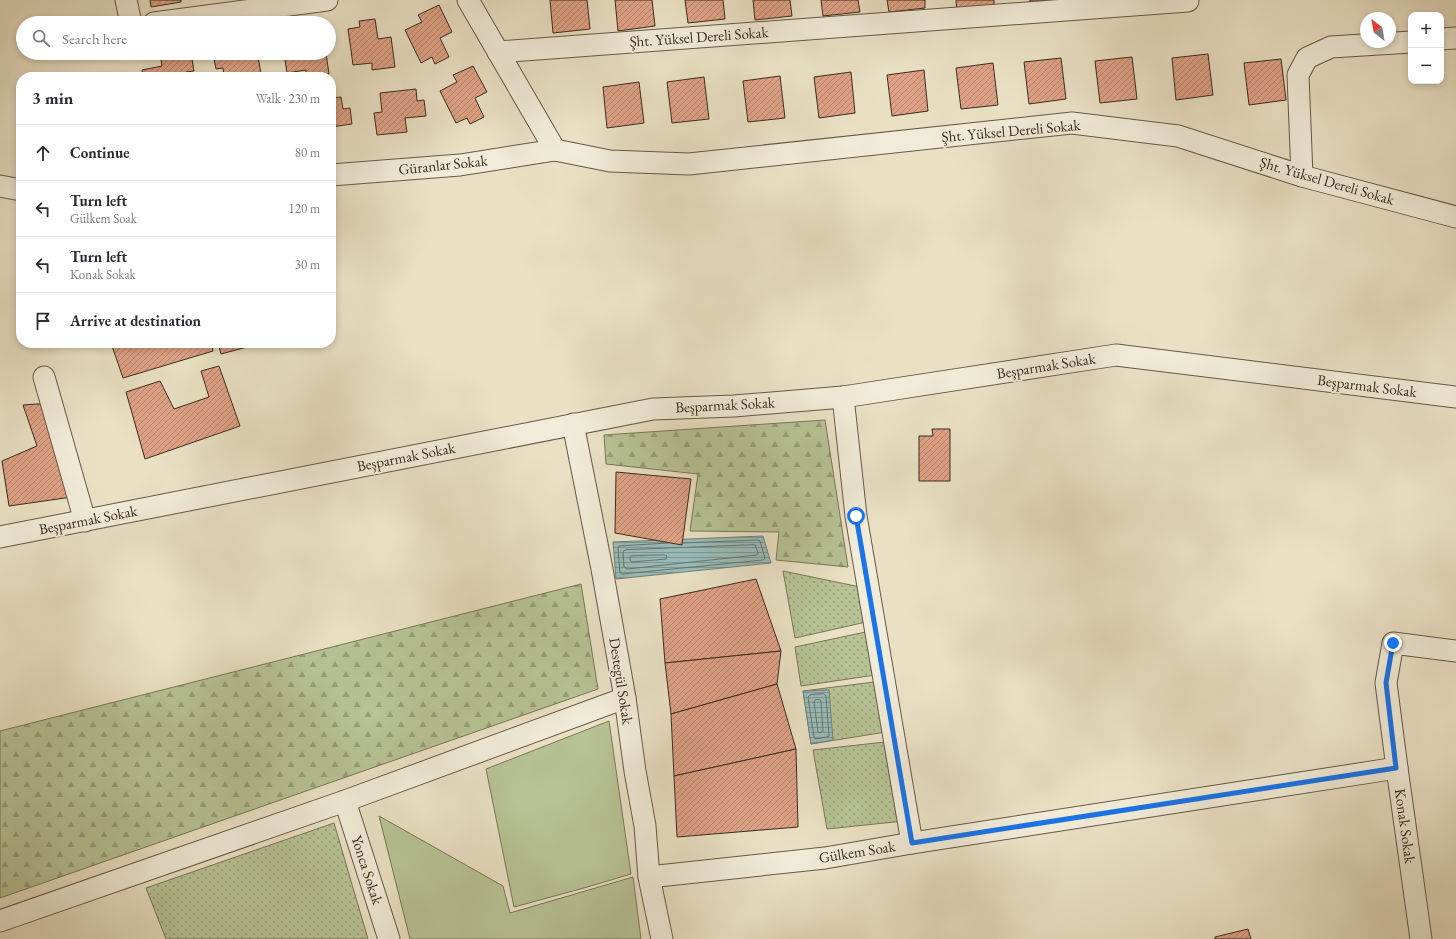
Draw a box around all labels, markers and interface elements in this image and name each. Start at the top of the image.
north arrow [1360,12,1396,48]
map controls [1408,12,1444,84]
button: + [1408,12,1444,48]
search box [16,16,336,60]
street label: Şht. Yüksel Dereli Sokak [629,22,770,51]
icon: search [30,27,52,49]
text: Search here [62,29,127,48]
button: − [1408,48,1444,84]
text: 3 min [32,87,73,109]
text: Walk · 230 m [256,90,320,107]
street label: Şht. Yüksel Dereli Sokak [941,115,1082,146]
icon: ahead [32,142,54,164]
text: Continue [70,143,130,162]
text: 80 m [295,144,320,161]
street label: Güranlar Sokak [397,150,489,179]
street label: Şht. Yüksel Dereli Sokak [1258,152,1398,209]
text: Turn left [70,191,127,210]
icon: left [32,198,54,220]
text: 120 m [289,200,320,217]
text: Gülkem Soak [70,210,137,227]
text: Turn left [70,247,127,266]
icon: left [32,254,54,276]
text: 30 m [295,256,320,273]
text: Konak Sokak [70,266,136,283]
icon: arrive [32,310,54,332]
text: Arrive at destination [70,311,201,330]
street label: Beşparmak Sokak [995,348,1098,383]
street label: Beşparmak Sokak [1316,370,1419,401]
street label: Beşparmak Sokak [675,392,776,417]
street label: Beşparmak Sokak [355,437,458,475]
street label: Beşparmak Sokak [37,500,140,538]
route start [847,507,865,525]
route end [1384,634,1402,652]
street label: Destegül Sokak [605,636,638,727]
street label: Konak Sokak [1391,787,1420,866]
street label: Yonca Sokak [347,833,388,908]
street label: Gülkem Soak [817,836,897,867]

